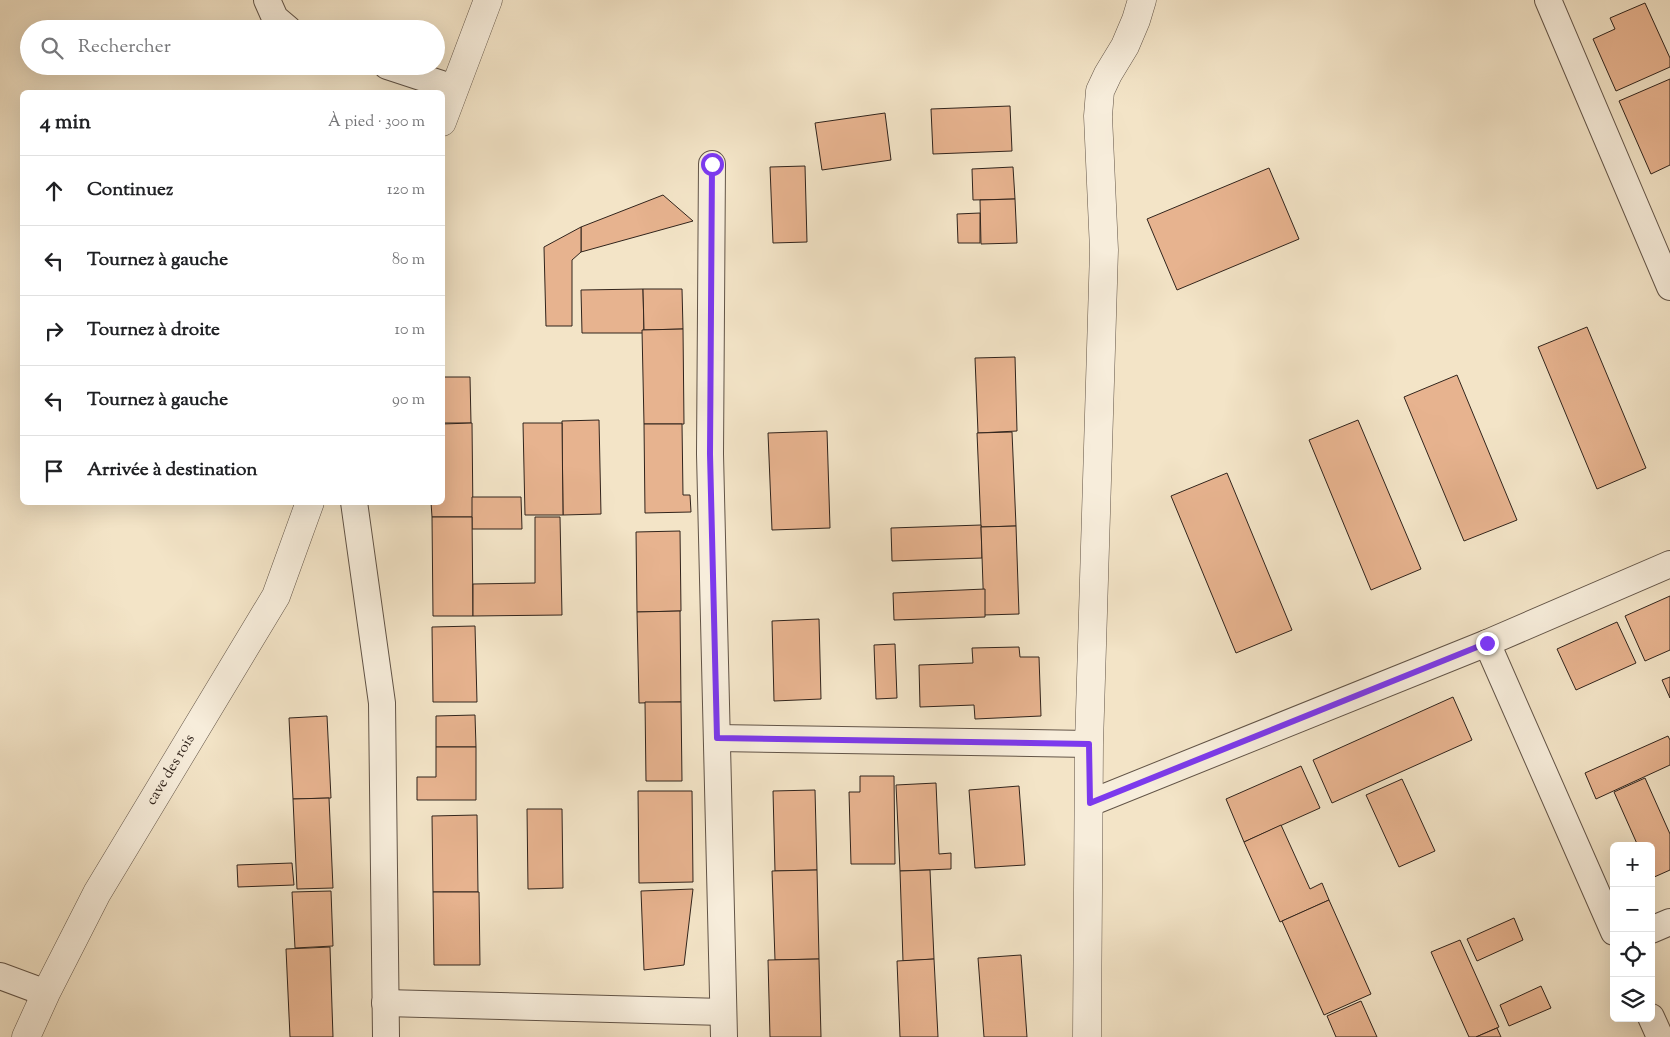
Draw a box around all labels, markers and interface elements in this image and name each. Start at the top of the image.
search box [20,20,445,75]
icon: search [38,34,66,62]
text: Rechercher [78,34,171,61]
text: 4 min [40,108,91,138]
text: À pied · 300 m [328,111,425,134]
route start [701,153,724,176]
icon: ahead [40,177,68,205]
text: Continuez [87,177,173,204]
text: 120 m [387,179,425,202]
icon: left [40,247,68,275]
text: Tournez à gauche [87,247,228,274]
text: 80 m [392,249,425,272]
icon: right [40,317,68,345]
text: Tournez à droite [87,317,220,344]
text: 10 m [395,319,425,342]
icon: left [40,387,68,415]
text: Tournez à gauche [87,387,228,414]
text: 90 m [392,389,425,412]
icon: arrive [40,457,68,485]
text: Arrivée à destination [87,457,258,484]
route end [1476,632,1499,655]
street label: cave des rois [142,730,201,809]
map controls [1610,842,1655,1022]
button: + [1610,842,1655,887]
button: − [1610,887,1655,932]
button: locate [1610,932,1655,977]
button: layers [1610,977,1655,1022]

